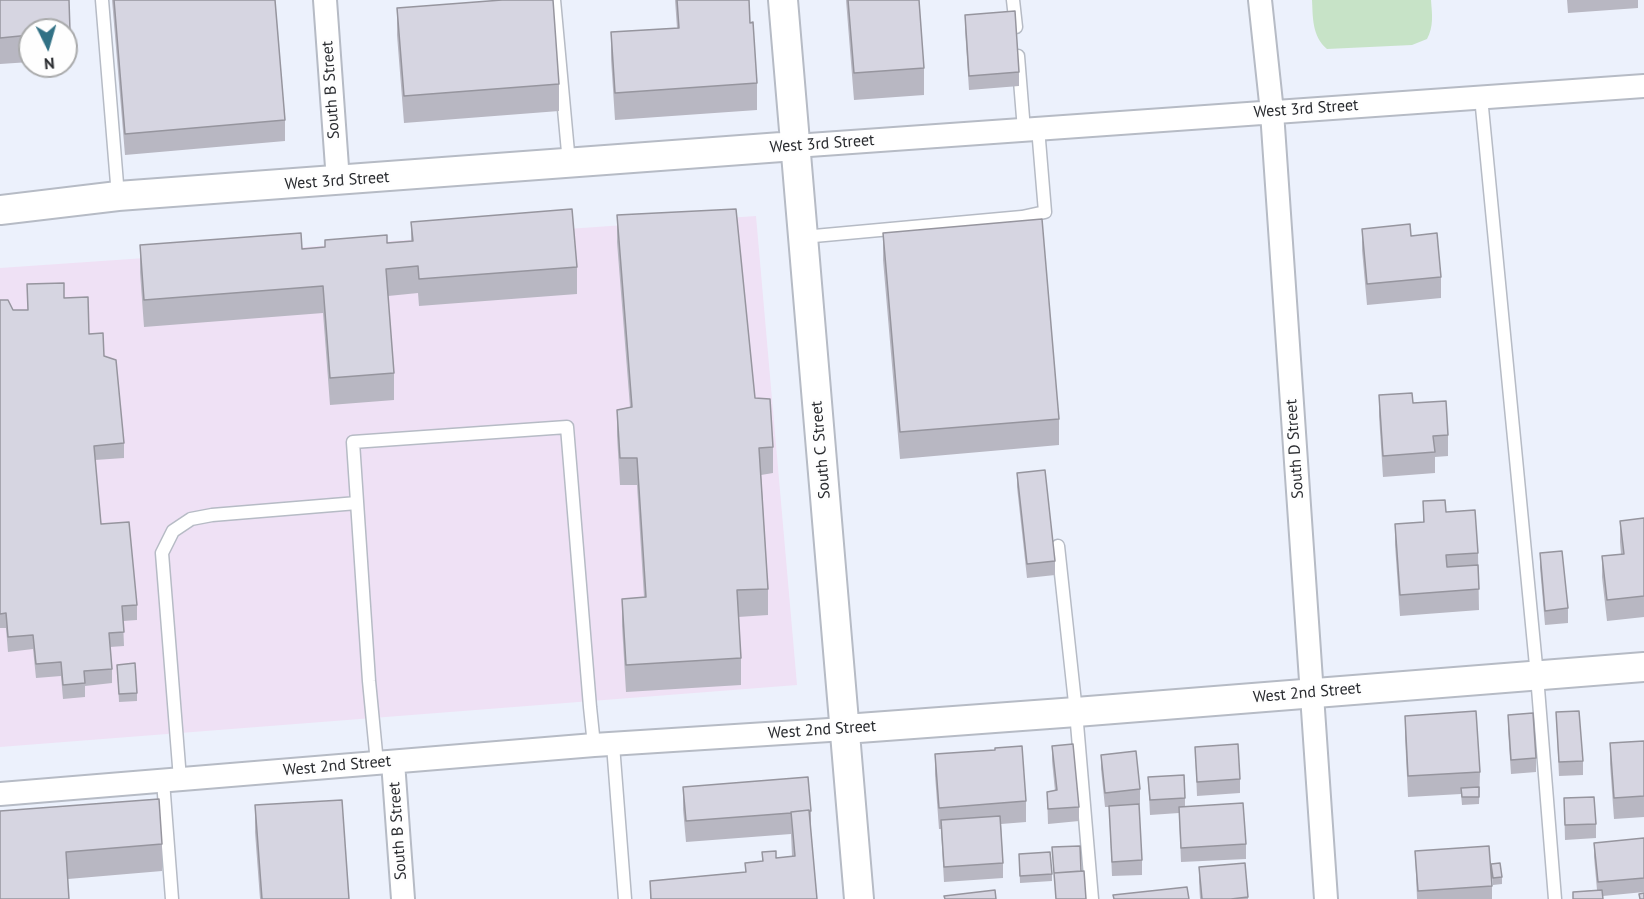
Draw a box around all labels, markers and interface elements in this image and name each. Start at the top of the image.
north arrow [18,18,78,78]
street label: South B Street [318,40,344,140]
text: N [43,54,56,74]
street label: West 3rd Street [1253,96,1359,122]
street label: West 3rd Street [769,131,875,157]
street label: West 3rd Street [284,168,390,194]
street label: South D Street [1282,399,1308,499]
street label: South C Street [807,400,835,500]
street label: West 2nd Street [1252,679,1362,707]
street label: West 2nd Street [767,717,877,743]
street label: West 2nd Street [282,752,392,780]
street label: South B Street [385,781,411,881]

